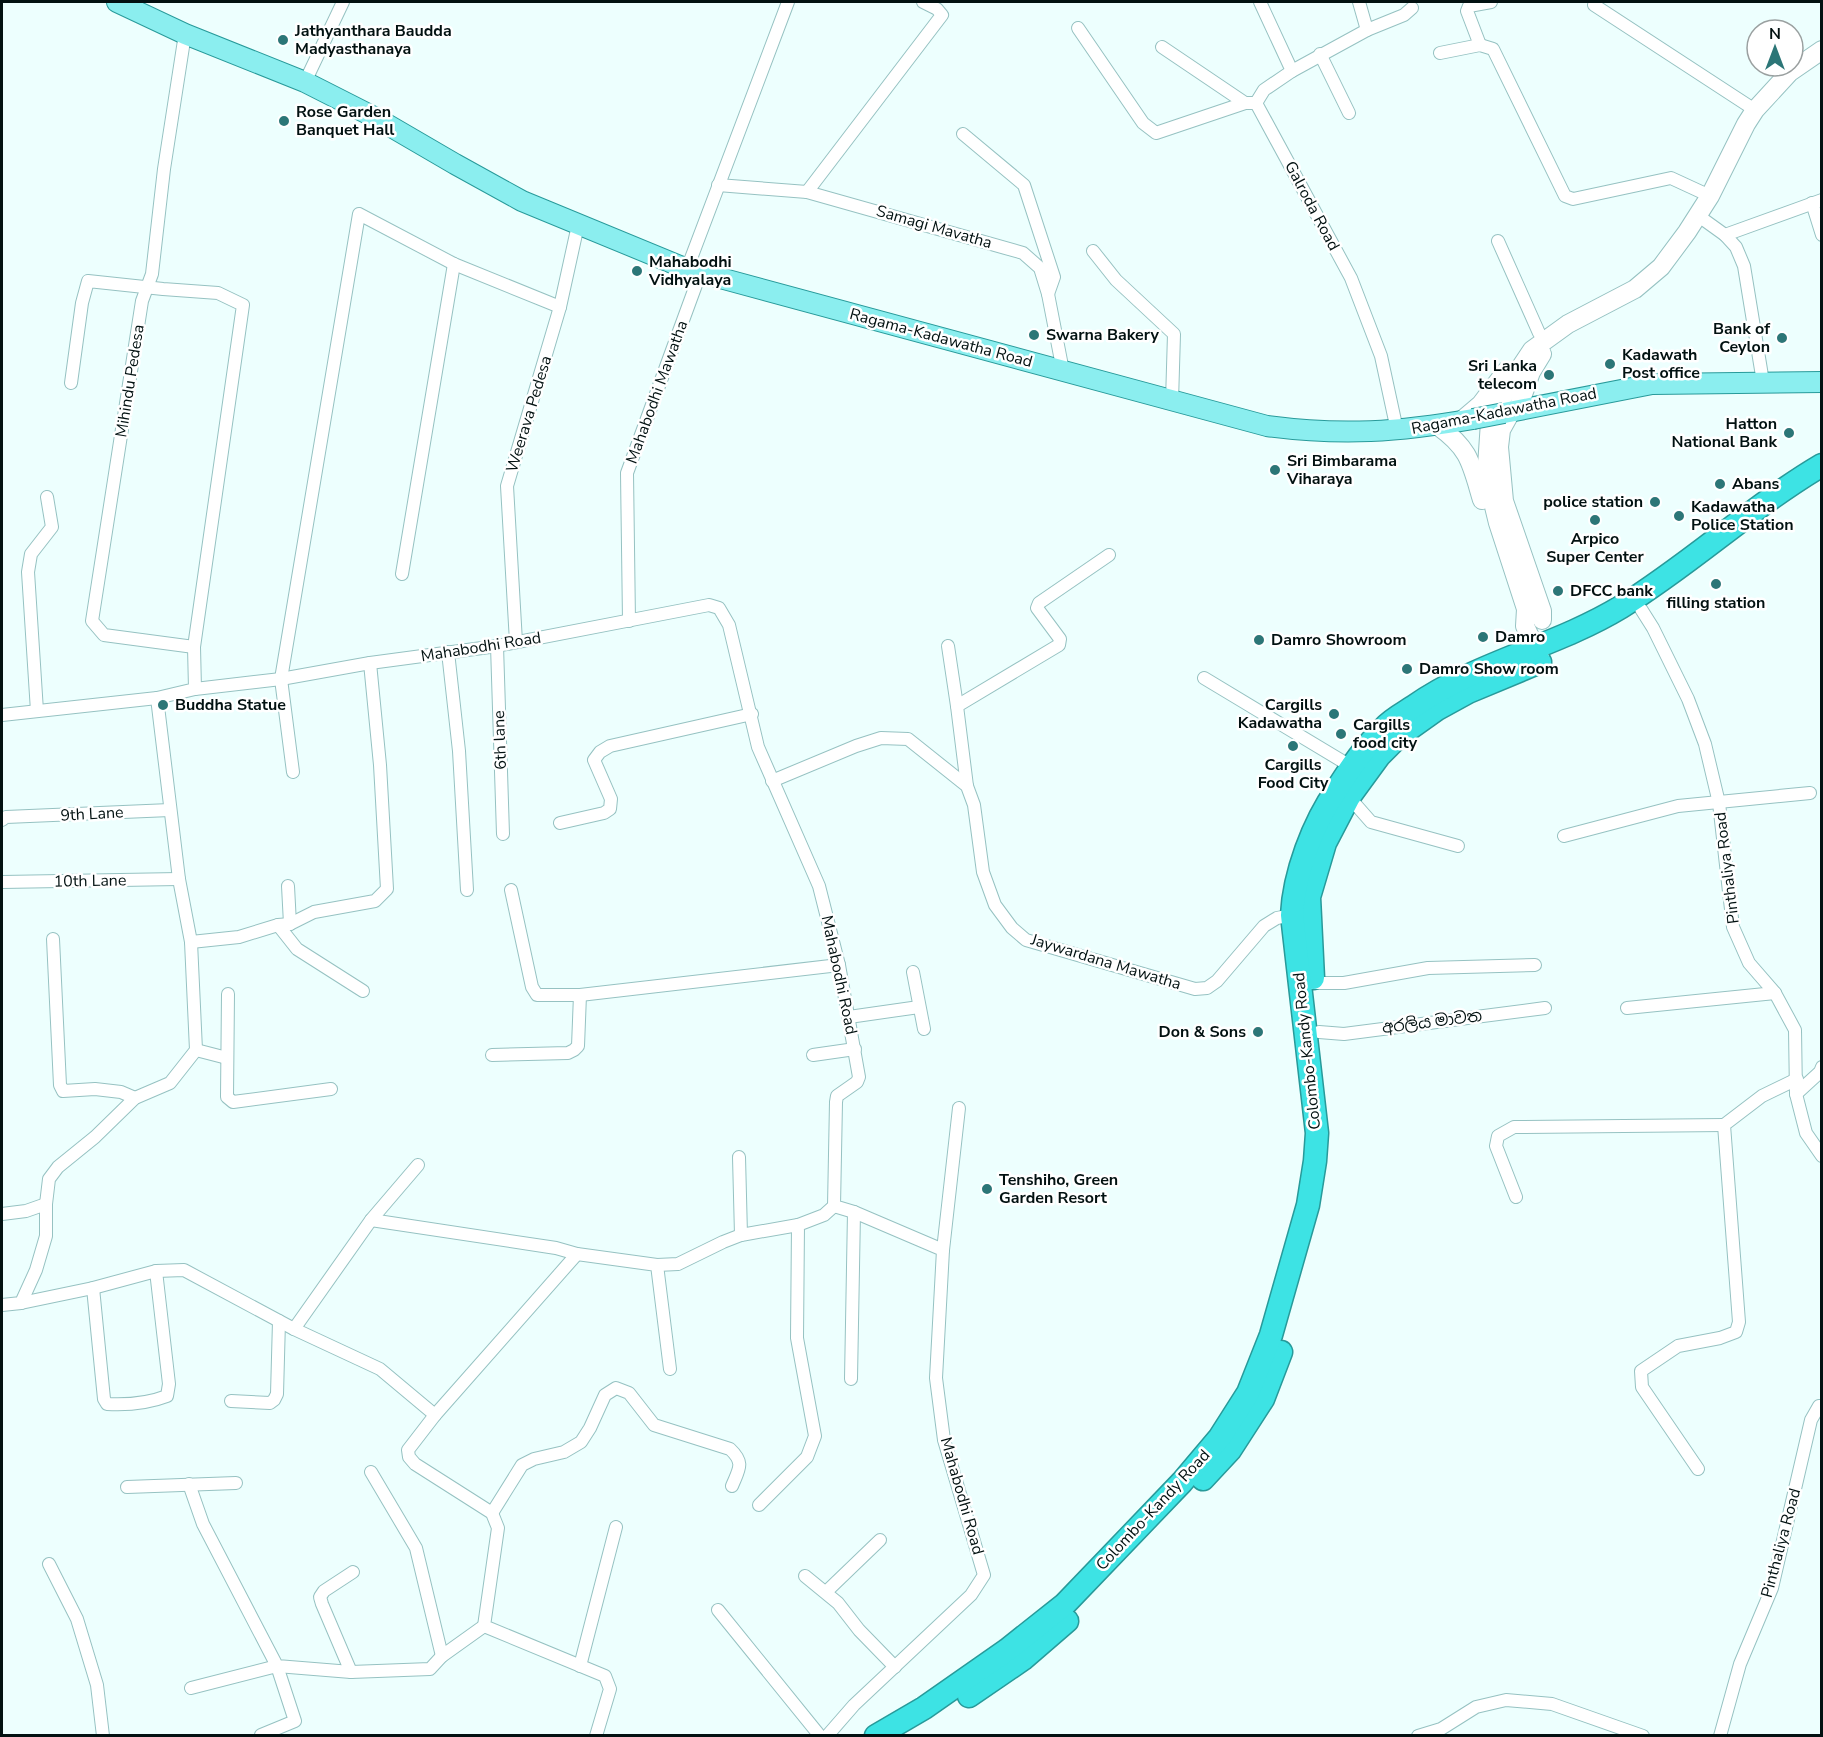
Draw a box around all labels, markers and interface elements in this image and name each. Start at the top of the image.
north arrow [1745,18,1805,78]
place label: Jathyanthara Baudda Madyasthanaya [294,20,452,60]
text: N [1769,23,1781,45]
marker: Jathyanthara Baudda Madyasthanaya [276,33,290,47]
place label: Rose Garden Banquet Hall [296,101,394,141]
marker: Rose Garden Banquet Hall [277,114,291,128]
street label: Galroda Road [1279,157,1345,255]
street label: Samagi Mavatha [874,200,994,254]
place label: Mahabodhi Vidhyalaya [648,251,732,291]
marker: Mahabodhi Vidhyalaya [630,264,644,278]
street label: Ragama-Kadawatha Road [847,303,1035,373]
street label: Mahabodhi Mawatha [621,317,693,467]
place label: Bank of Ceylon [1713,318,1771,358]
street label: Mihindu Pedesa [110,323,150,439]
place label: Swarna Bakery [1046,324,1160,346]
marker: Swarna Bakery [1027,328,1041,342]
marker: Bank of Ceylon [1775,331,1789,345]
place label: Kadawath Post office [1622,344,1700,384]
street label: Weerava Pedesa [501,353,557,475]
place label: Sri Lanka telecom [1468,355,1537,395]
marker: Kadawath Post office [1603,357,1617,371]
marker: Sri Lanka telecom [1542,368,1556,382]
street label: Ragama-Kadawatha Road [1409,382,1599,440]
place label: Hatton National Bank [1672,413,1777,453]
marker: Hatton National Bank [1782,426,1796,440]
place label: Sri Bimbarama Viharaya [1286,450,1397,490]
marker: Sri Bimbarama Viharaya [1268,463,1282,477]
place label: Abans [1732,473,1780,495]
marker: Abans [1713,477,1727,491]
place label: police station [1543,491,1643,513]
marker: police station [1648,495,1662,509]
place label: Kadawatha Police Station [1691,496,1794,536]
marker: Kadawatha Police Station [1672,509,1686,523]
marker: Arpico Super Center [1588,513,1602,527]
place label: Arpico Super Center [1546,528,1645,568]
marker: filling station [1709,577,1723,591]
place label: DFCC bank [1570,580,1653,602]
marker: DFCC bank [1551,584,1565,598]
place label: filling station [1667,592,1765,614]
place label: Damro [1495,626,1545,648]
street label: Mahabodhi Road [419,627,543,667]
place label: Damro Showroom [1271,629,1406,651]
marker: Damro [1476,630,1490,644]
marker: Damro Showroom [1252,633,1266,647]
place label: Damro Show room [1419,658,1559,680]
marker: Damro Show room [1400,662,1414,676]
place label: Buddha Statue [175,694,286,716]
place label: Cargills Kadawatha [1238,694,1322,734]
marker: Buddha Statue [156,698,170,712]
marker: Cargills Kadawatha [1327,707,1341,721]
street label: 6th lane [488,710,512,770]
place label: Cargills food city [1353,714,1418,754]
marker: Cargills food city [1334,727,1348,741]
marker: Cargills Food City [1286,739,1300,753]
place label: Cargills Food City [1258,754,1329,794]
street label: 9th Lane [60,801,124,827]
street label: Pinthaliya Road [1709,811,1745,925]
street label: 10th Lane [53,869,127,893]
street label: Mahabodhi Road [816,913,862,1037]
street label: Jaywardana Mawatha [1027,928,1184,995]
street label: Colombo-Kandy Road [1288,971,1326,1131]
street label: අරලිය මාවත [1381,1005,1483,1039]
place label: Don & Sons [1158,1021,1246,1043]
marker: Don & Sons [1251,1025,1265,1039]
place label: Tenshiho, Green Garden Resort [999,1169,1118,1209]
marker: Tenshiho, Green Garden Resort [980,1182,994,1196]
street label: Mahabodhi Road [935,1435,989,1557]
street label: Colombo-Kandy Road [1091,1445,1215,1575]
street label: Pinthaliya Road [1756,1486,1806,1600]

